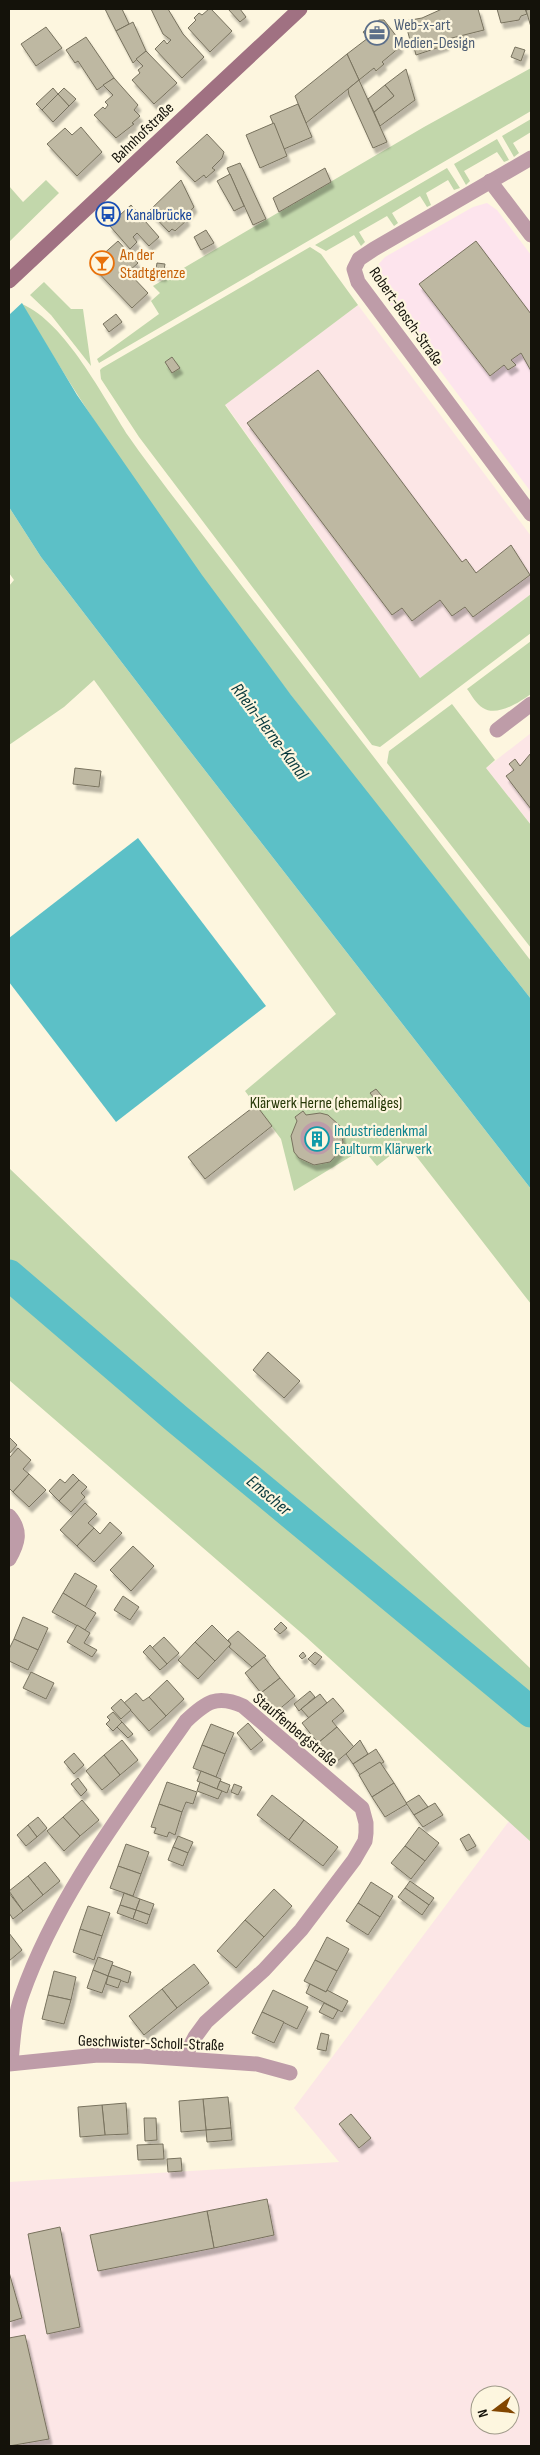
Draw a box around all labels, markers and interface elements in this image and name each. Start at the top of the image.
place label: Web-x-art Medien-Design [394,16,475,53]
office icon: Web-x-art Medien-Design [364,20,390,46]
street label: Bahnhofstraße [108,99,178,167]
bus stop icon: Kanalbrücke [95,201,121,227]
place label: Kanalbrücke [126,206,192,225]
place label: An der Stadtgrenze [119,246,185,283]
bar icon: An der Stadtgrenze [89,250,115,276]
street label: Robert-Bosch-Straße [365,264,447,370]
water label: Rhein-Herne-Kanal [227,679,313,784]
park label: Klärwerk Herne (ehemaliges) [250,1094,402,1113]
place label: Industriedenkmal Faulturm Klärwerk [334,1122,432,1159]
building icon: Industriedenkmal Faulturm Klärwerk [304,1126,330,1152]
water label: Emscher [242,1471,296,1521]
street label: Stauffenbergstraße [249,1689,341,1771]
street label: Geschwister-Scholl-Straße [77,2031,224,2056]
north arrow [470,2385,520,2435]
text: N [474,2408,492,2419]

